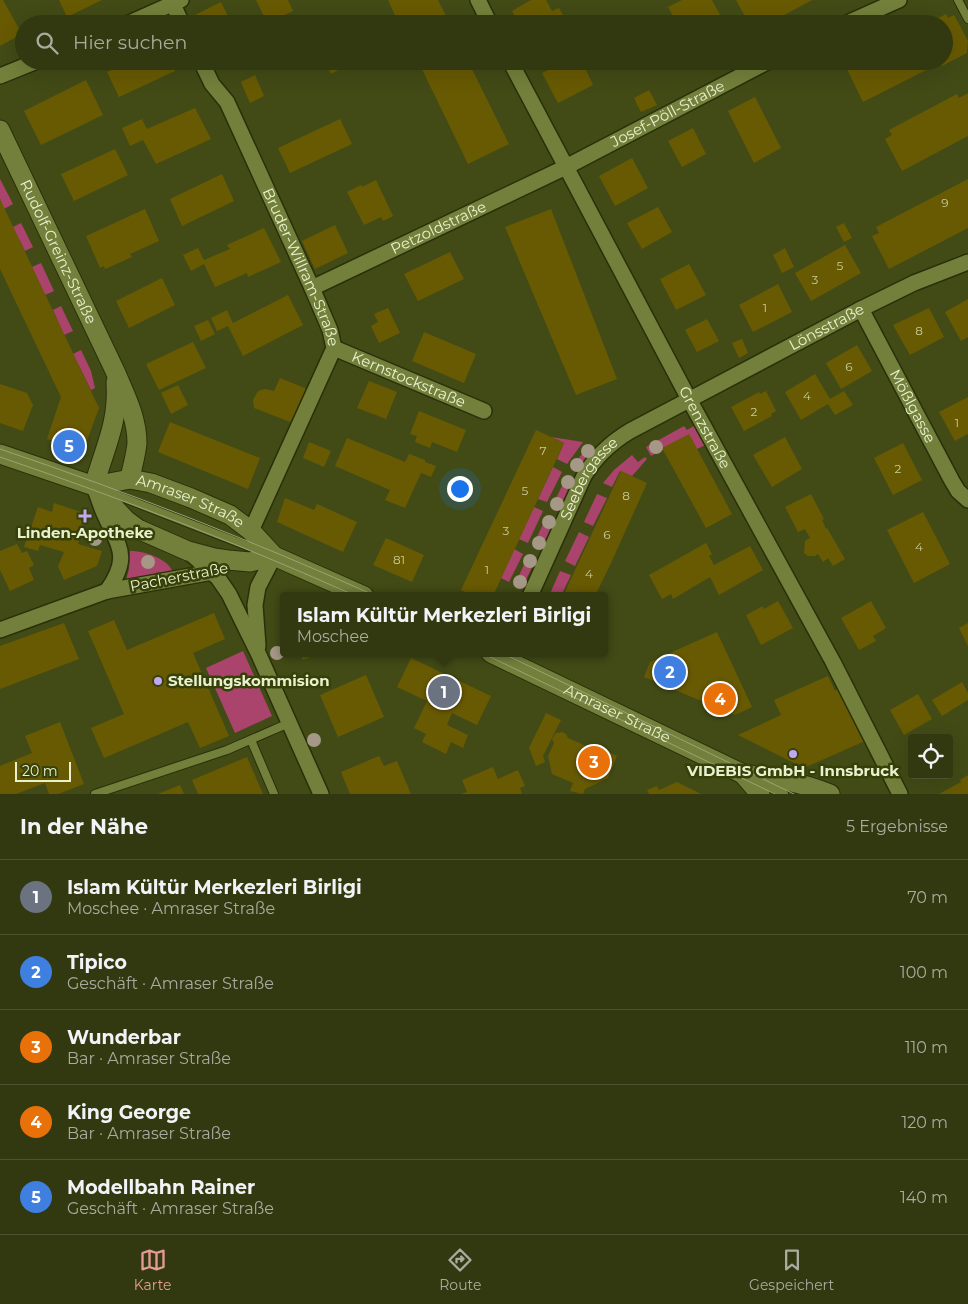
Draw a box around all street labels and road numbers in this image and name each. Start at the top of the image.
street label: Josef-Pöll-Straße [606,76,728,152]
street label: Rudolf-Greinz-Straße [16,176,101,327]
street label: Bruder-Willram-Straße [259,185,343,348]
street label: Petzoldstraße [387,196,489,258]
street label: Lönsstraße [786,299,867,354]
street label: Kernstockstraße [349,347,469,411]
street label: Mößlgasse [886,366,940,446]
street label: Grenzstraße [675,383,735,472]
street label: Seebergasse [555,433,621,523]
street label: Amraser Straße [135,470,249,532]
street label: Pacherstraße [128,558,230,595]
street label: Amraser Straße [561,679,674,747]

